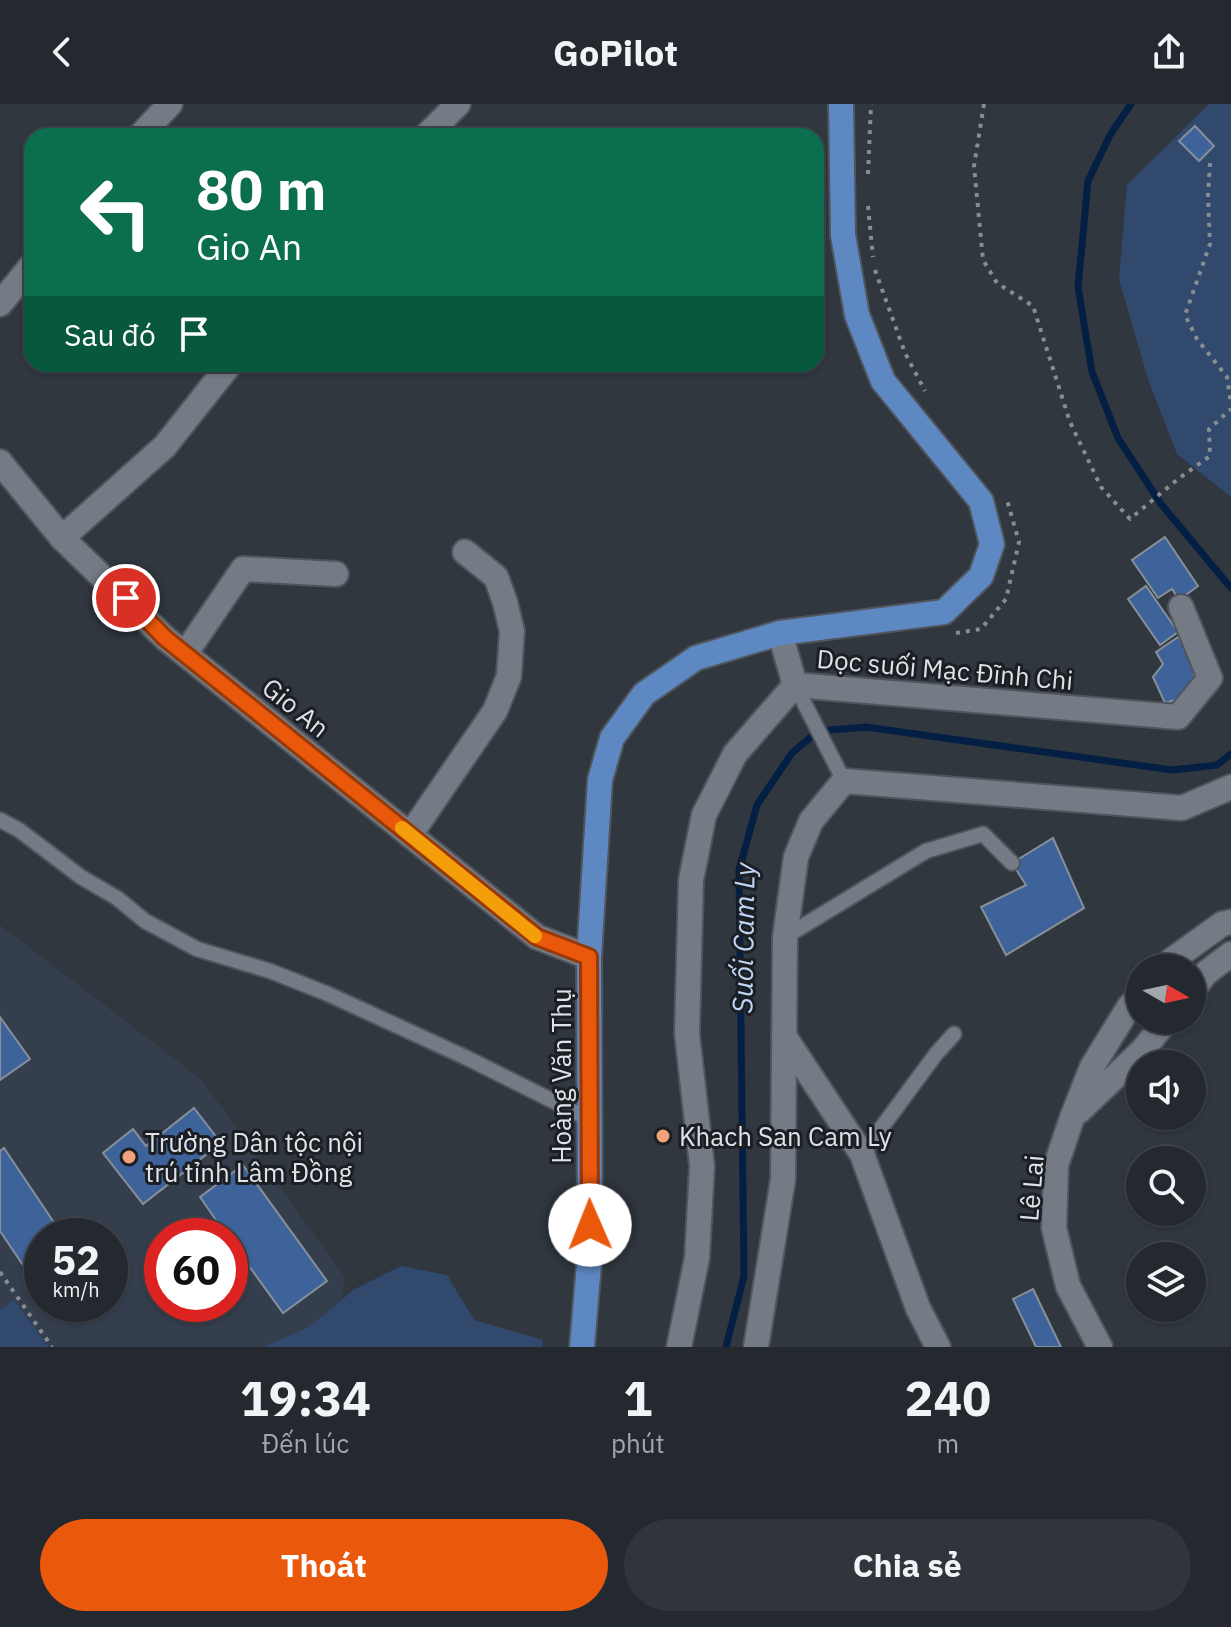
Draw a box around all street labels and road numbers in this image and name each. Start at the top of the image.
street label: Dọc suối Mạc Đĩnh Chi [815,641,1075,697]
street label: Gio An [255,670,337,744]
street label: Hoàng Văn Thụ [544,988,578,1164]
street label: Lê Lai [1011,1153,1051,1223]

